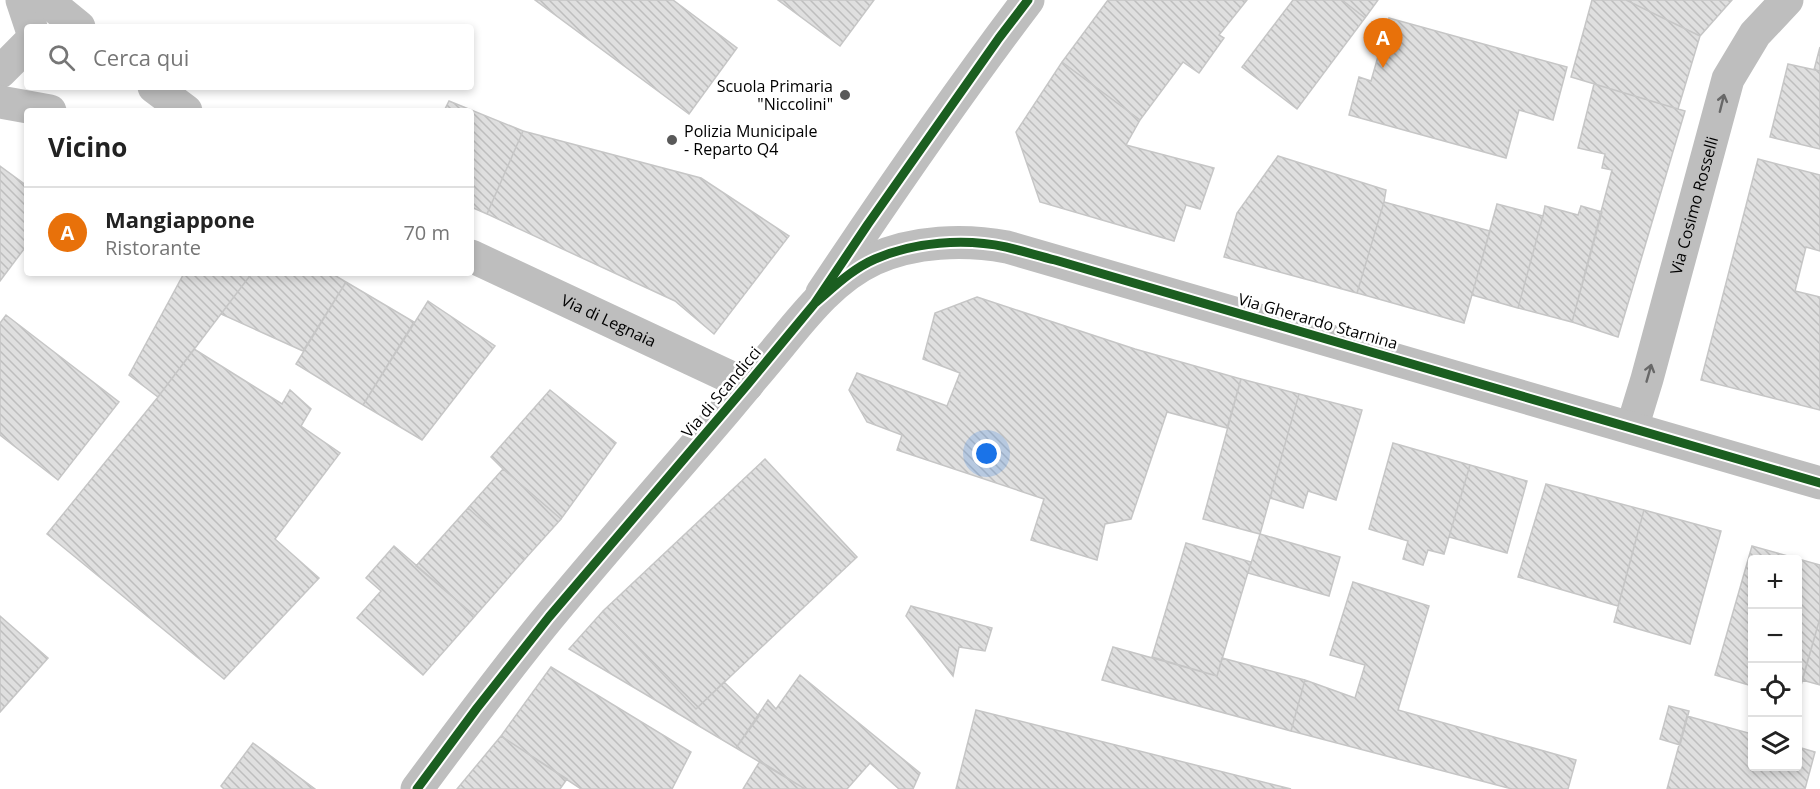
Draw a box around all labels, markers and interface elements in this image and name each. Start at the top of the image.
pin: A [1364,19,1402,68]
search box [24,24,474,90]
icon: search [45,41,78,74]
text: Cerca qui [93,42,189,72]
place label: Scuola Primaria "Niccolini" [717,75,833,115]
marker: Scuola Primaria "Niccolini" [838,88,852,102]
one-way arrow [1717,94,1729,113]
place label: Polizia Municipale - Reparto Q4 [684,120,817,160]
text: Vicino [48,129,127,165]
marker: Polizia Municipale - Reparto Q4 [665,133,679,147]
street label: Via Cosimo Rosselli [1665,134,1723,277]
text: Mangiappone [105,204,255,234]
text: A [61,219,74,246]
text: 70 m [403,219,450,246]
text: Ristorante [105,234,201,261]
street label: Via Gherardo Starnina [1236,288,1400,354]
street label: Via di Legnaia [558,289,660,352]
street label: Via di Scandicci [676,342,766,442]
one-way arrow [1644,363,1655,382]
your location [972,439,1001,468]
map controls [1748,555,1802,771]
button: + [1748,555,1802,609]
button: − [1748,609,1802,663]
button: locate [1748,663,1802,717]
button: layers [1748,717,1802,771]

